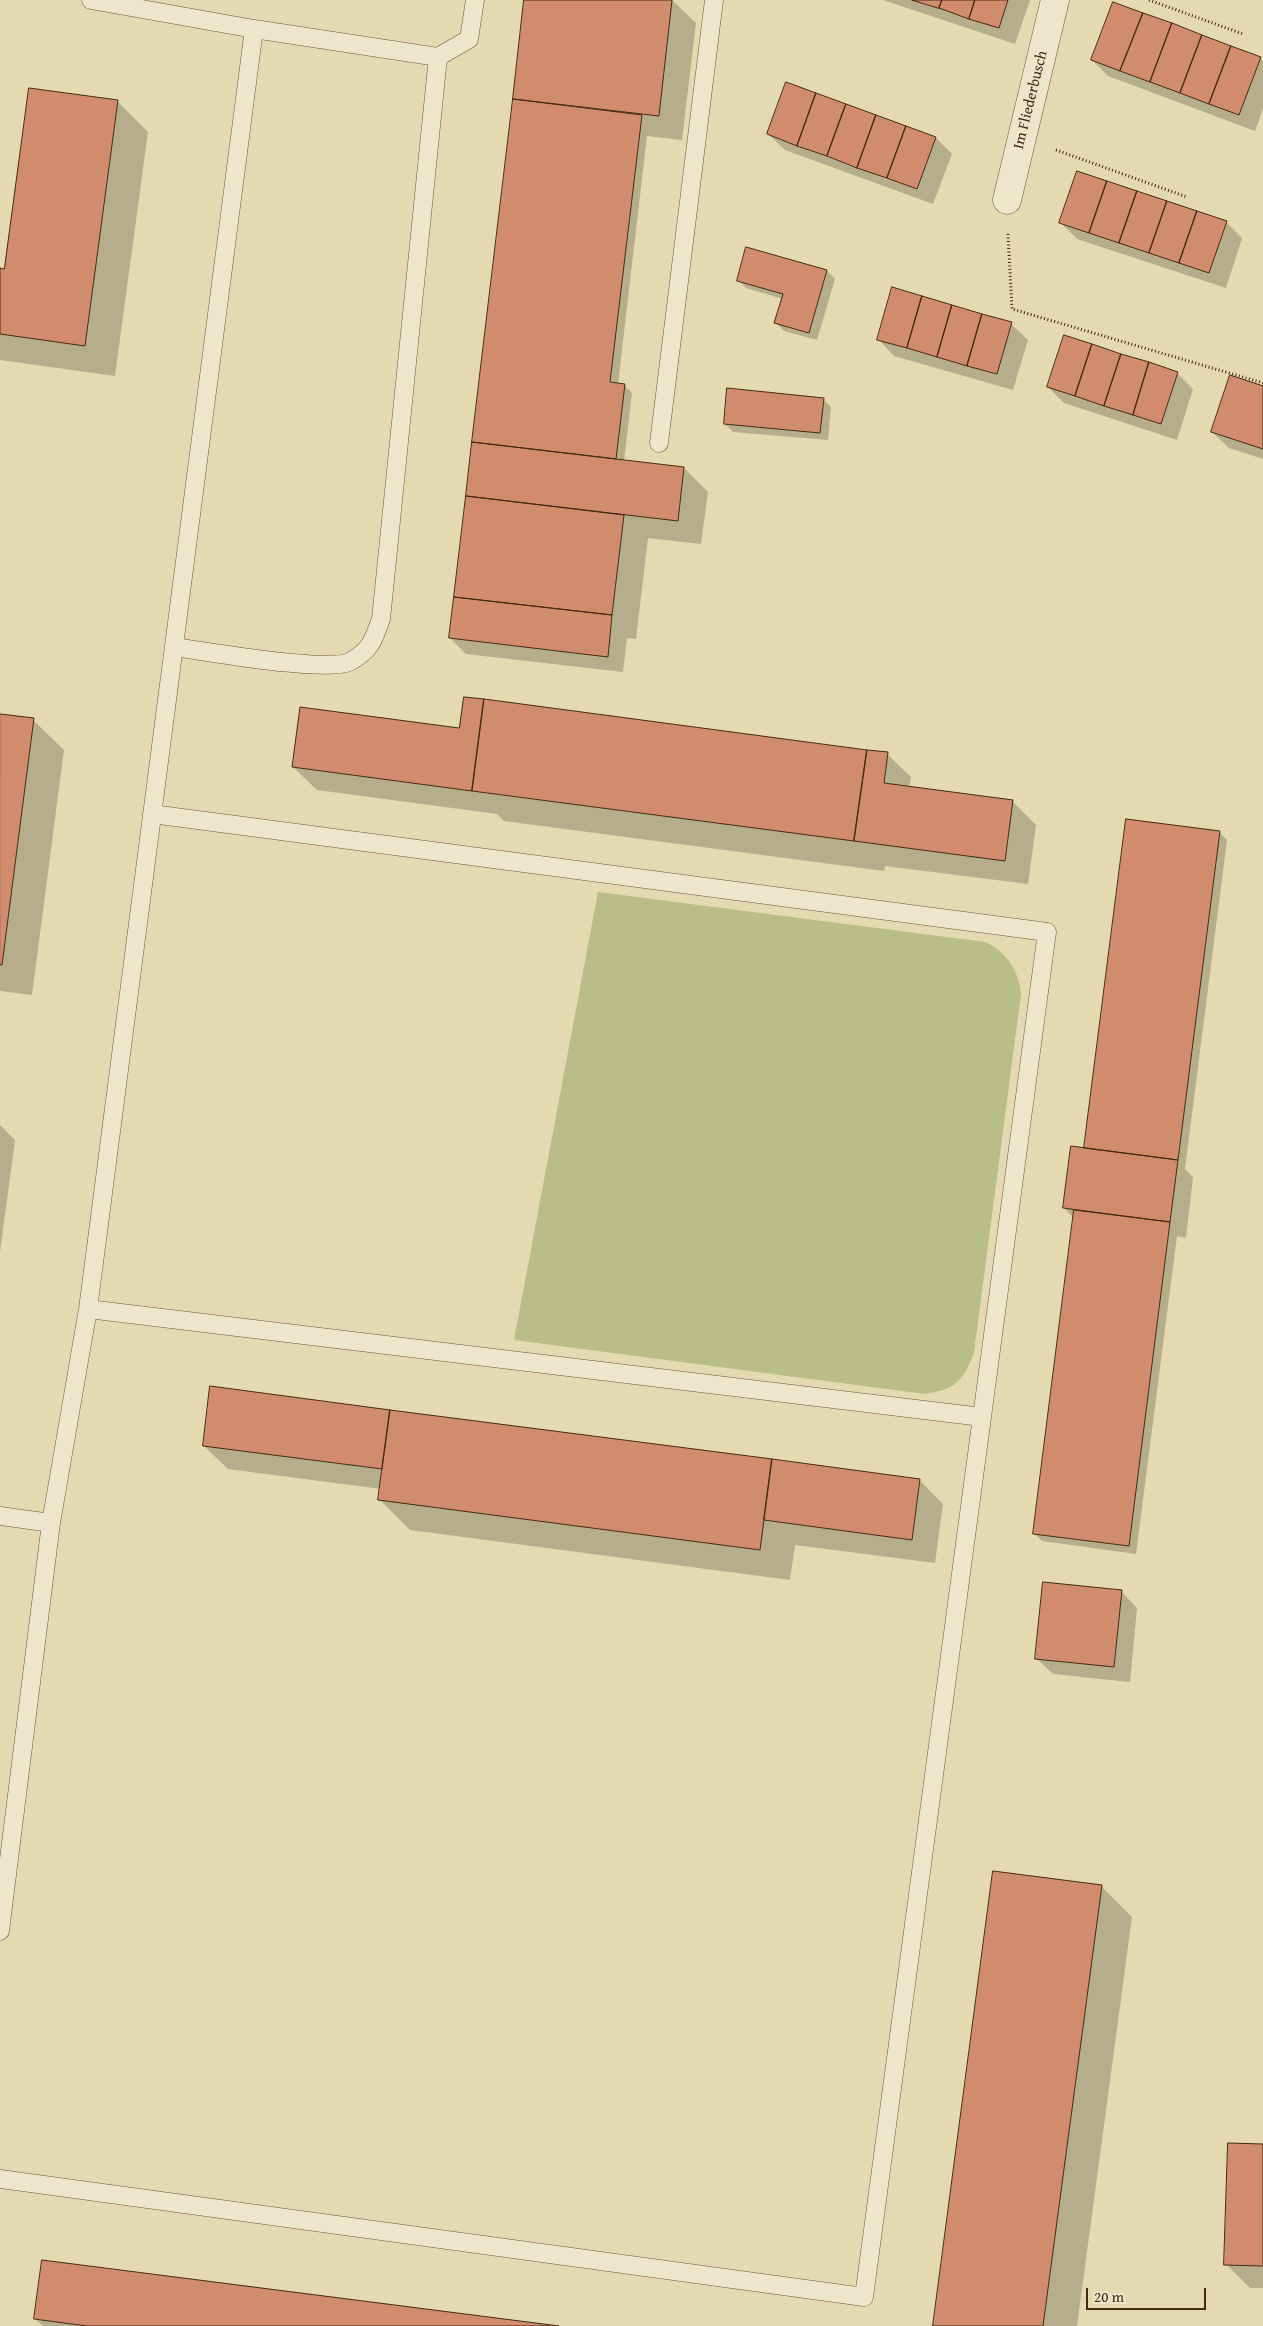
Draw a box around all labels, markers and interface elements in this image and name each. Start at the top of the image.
street label: Im Fliederbusch [1010,49,1052,151]
scale bar [1088,2278,1208,2310]
text: 20 m [1094,2286,1124,2307]

